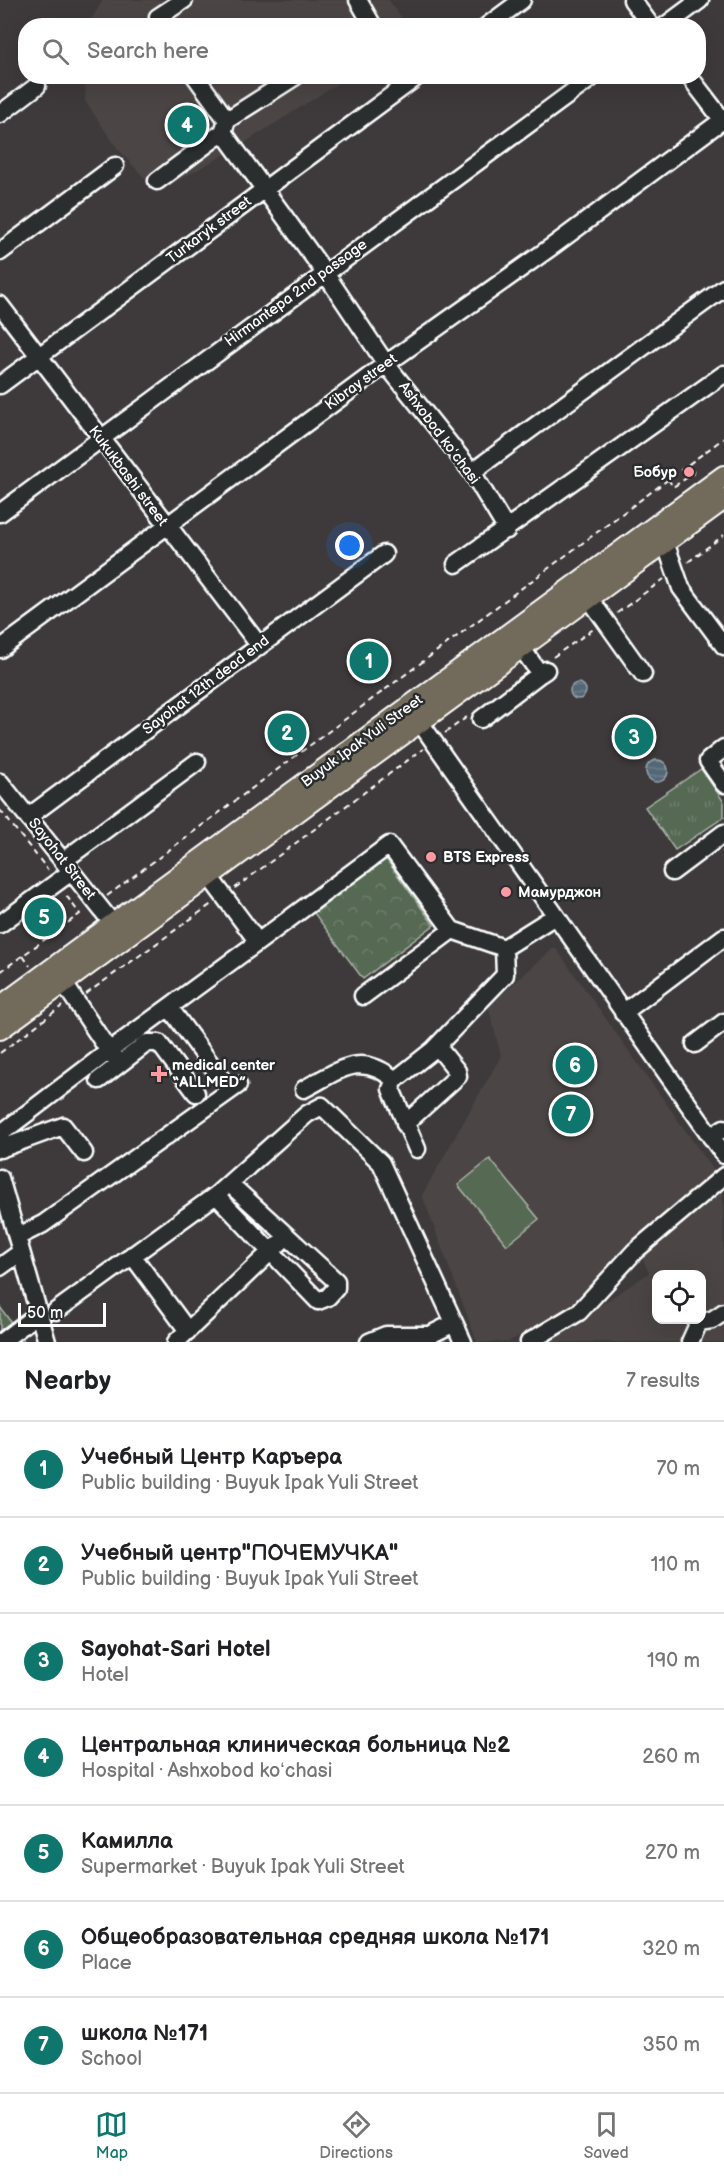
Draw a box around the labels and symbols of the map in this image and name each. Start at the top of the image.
pin: 4 [168,102,207,148]
street label: Turkaryk street [163,192,255,268]
street label: Hirmantepa 2nd passage [221,235,371,351]
street label: Kibray street [321,349,401,415]
street label: Ashxobod koʻchasi [394,378,484,488]
street label: Kukukbashi street [84,422,172,530]
place label: Бобур [633,463,677,482]
marker: Бобур [682,465,696,479]
your location [335,531,364,560]
street label: Sayohat 12th dead end [139,631,273,739]
pin: 1 [350,638,388,684]
street label: Buyuk Ipak Yuli Street [298,690,427,791]
pin: 2 [268,710,306,756]
pin: 3 [614,714,654,760]
street label: Sayohat Street [24,814,100,904]
place label: BTS Express [443,848,529,867]
marker: BTS Express [424,850,438,864]
place label: Мамурджон [518,883,601,902]
marker: Мамурджон [499,885,513,899]
pin: 5 [24,894,63,940]
pin: 6 [556,1042,594,1088]
place label: medical center “ALLMED” [172,1056,276,1092]
marker: medical center “ALLMED” [150,1065,168,1083]
pin: 7 [552,1092,590,1136]
scale bar [18,1300,106,1328]

